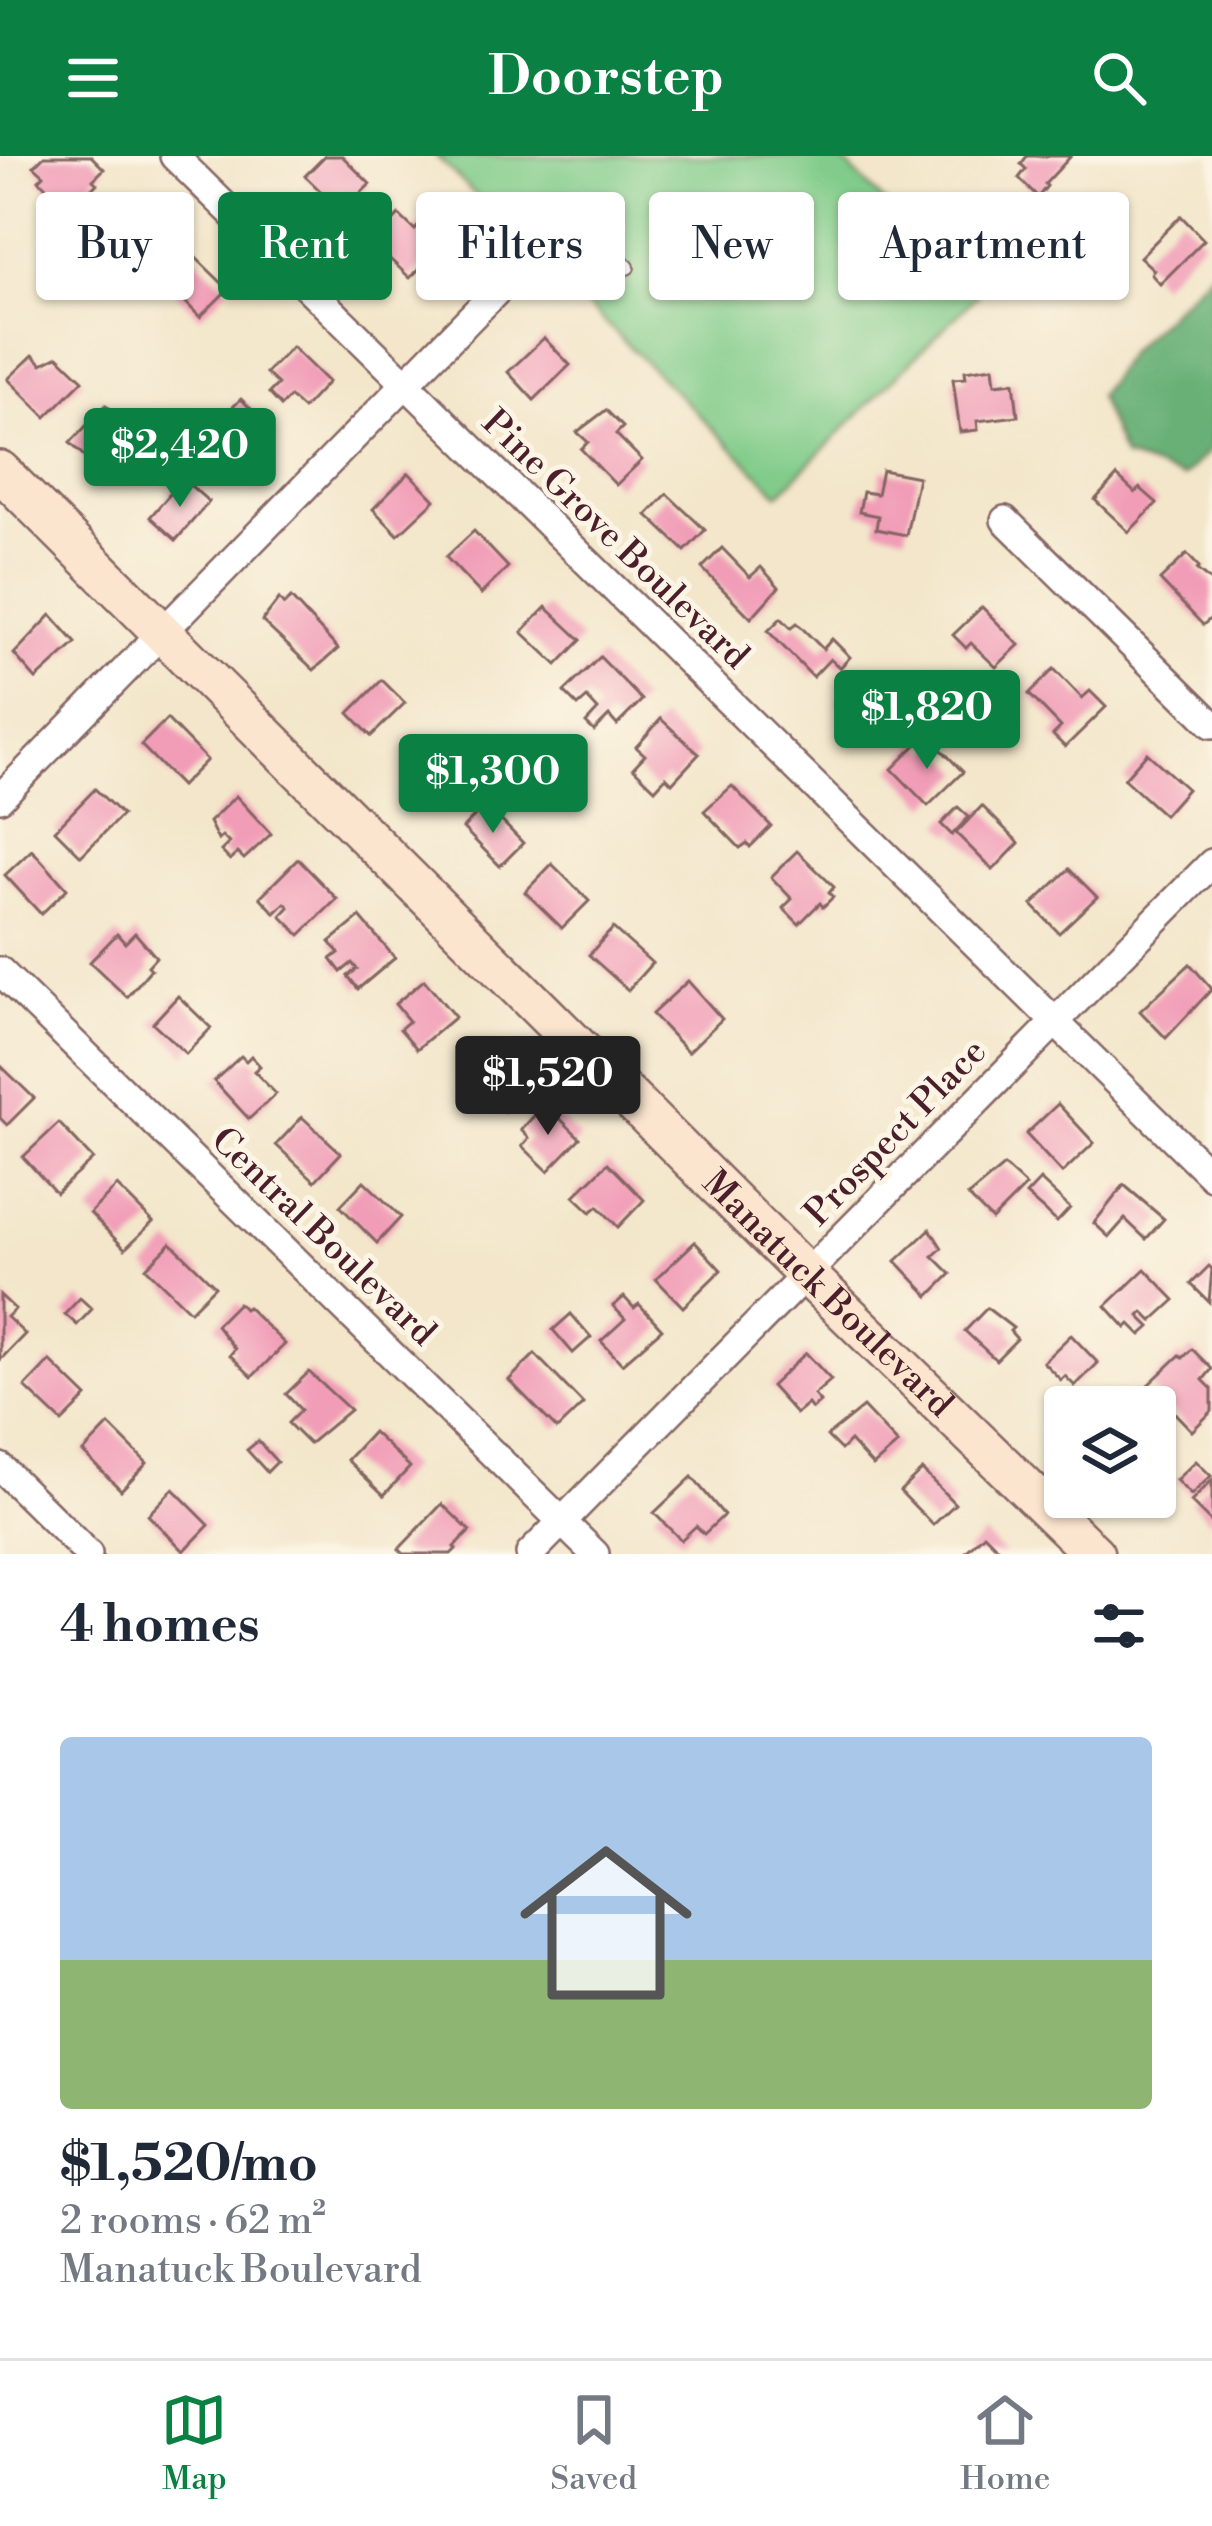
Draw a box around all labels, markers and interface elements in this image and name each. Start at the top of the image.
text: Doorstep [488,44,724,112]
icon: menu [60,45,126,111]
icon: search [1086,45,1152,111]
chip: Buy [36,192,194,300]
chip: Rent [218,192,392,300]
chip: Filters [416,192,625,300]
chip: New [649,192,814,300]
chip: Apartment [838,192,1129,300]
street label: Pine Grove Boulevard [472,401,758,680]
pin: $2,420 [82,408,278,510]
text: $2,420 [111,422,249,471]
pin: $1,820 [829,670,1025,772]
text: $1,820 [861,684,993,733]
pin: $1,300 [395,734,591,836]
text: $1,300 [426,748,560,797]
street label: Prospect Place [795,1030,997,1236]
pin: $1,520 [450,1036,646,1138]
text: $1,520 [482,1050,614,1099]
street label: Central Boulevard [201,1118,445,1356]
street label: Manatuck Boulevard [693,1161,963,1427]
map controls [1044,1386,1176,1518]
button: layers [1044,1386,1176,1518]
icon: filters [1086,1593,1152,1659]
text: 4 homes [60,1594,260,1658]
icon: home [498,1815,714,2031]
text: $1,520/mo [60,2133,318,2197]
text: 2 rooms · 62 m² [60,2197,326,2246]
text: Manatuck Boulevard [60,2246,422,2295]
tab: Map [161,2387,227,2500]
tab: Saved [550,2387,637,2500]
tab: Home [960,2387,1051,2500]

